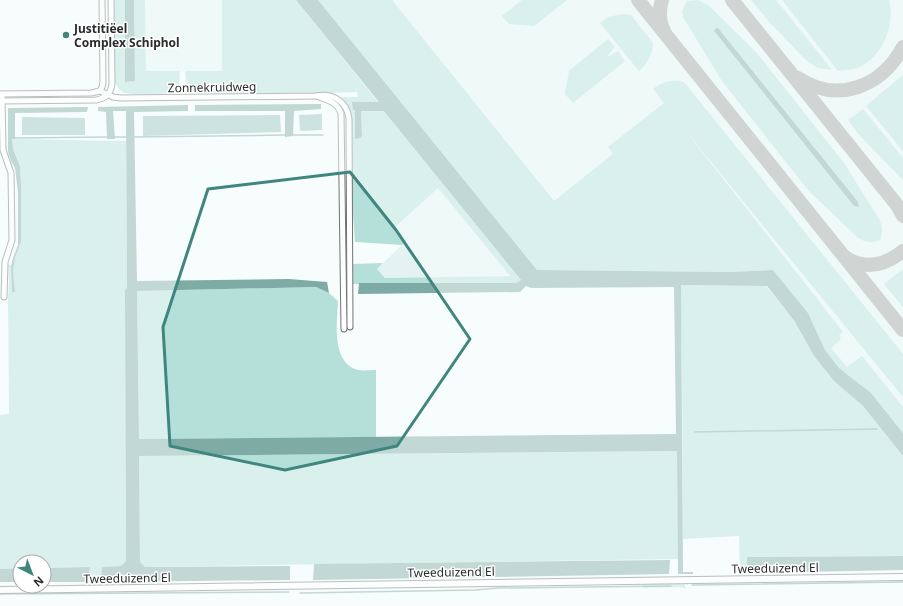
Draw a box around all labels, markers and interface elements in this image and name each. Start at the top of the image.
place label: Justitiëel Complex Schiphol [73,20,180,51]
marker: Justitiëel Complex Schiphol [61,30,71,40]
street label: Zonnekruidweg [168,78,256,96]
north arrow [12,554,52,594]
street label: Tweeduizend El [731,559,819,577]
street label: Tweeduizend El [407,563,495,581]
street label: Tweeduizend El [83,569,171,587]
text: N [31,573,47,590]

